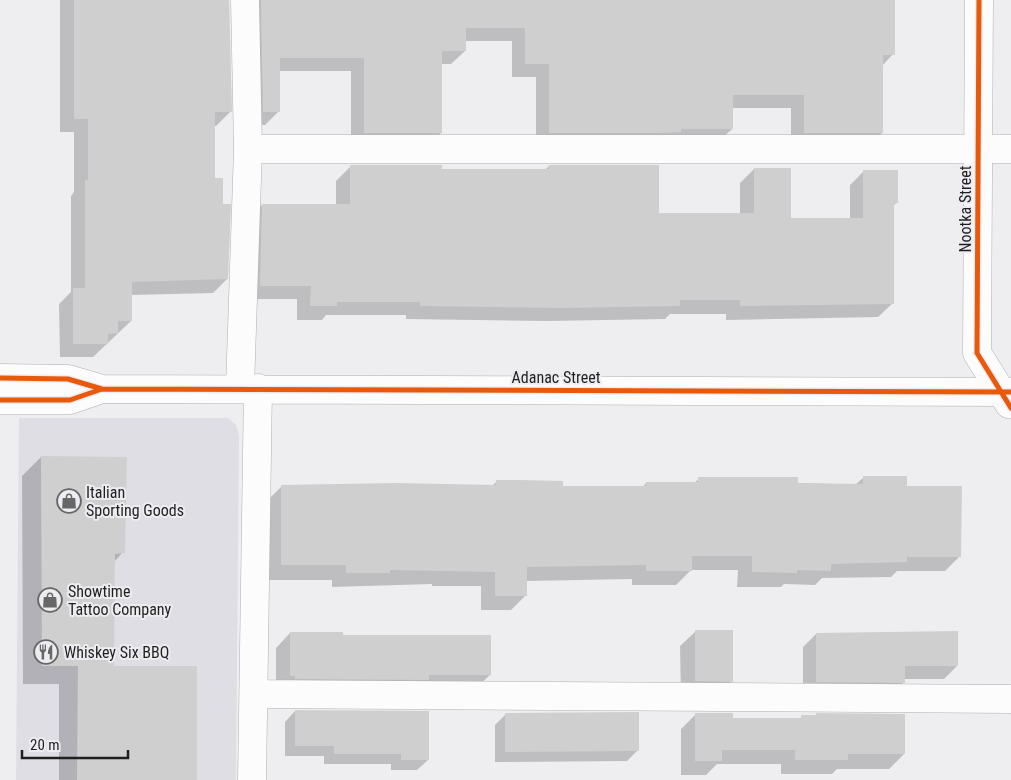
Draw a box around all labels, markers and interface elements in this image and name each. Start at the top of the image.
street label: Nootka Street [956,165,975,252]
street label: Adanac Street [512,368,601,387]
place label: Italian Sporting Goods [86,483,184,520]
shop icon: Italian Sporting Goods [56,488,82,514]
place label: Showtime Tattoo Company [68,582,172,619]
shop icon: Showtime Tattoo Company [37,587,63,613]
restaurant icon: Whiskey Six BBQ [33,639,59,665]
place label: Whiskey Six BBQ [64,643,169,662]
scale bar [22,728,129,760]
text: 20 m [30,736,60,754]

